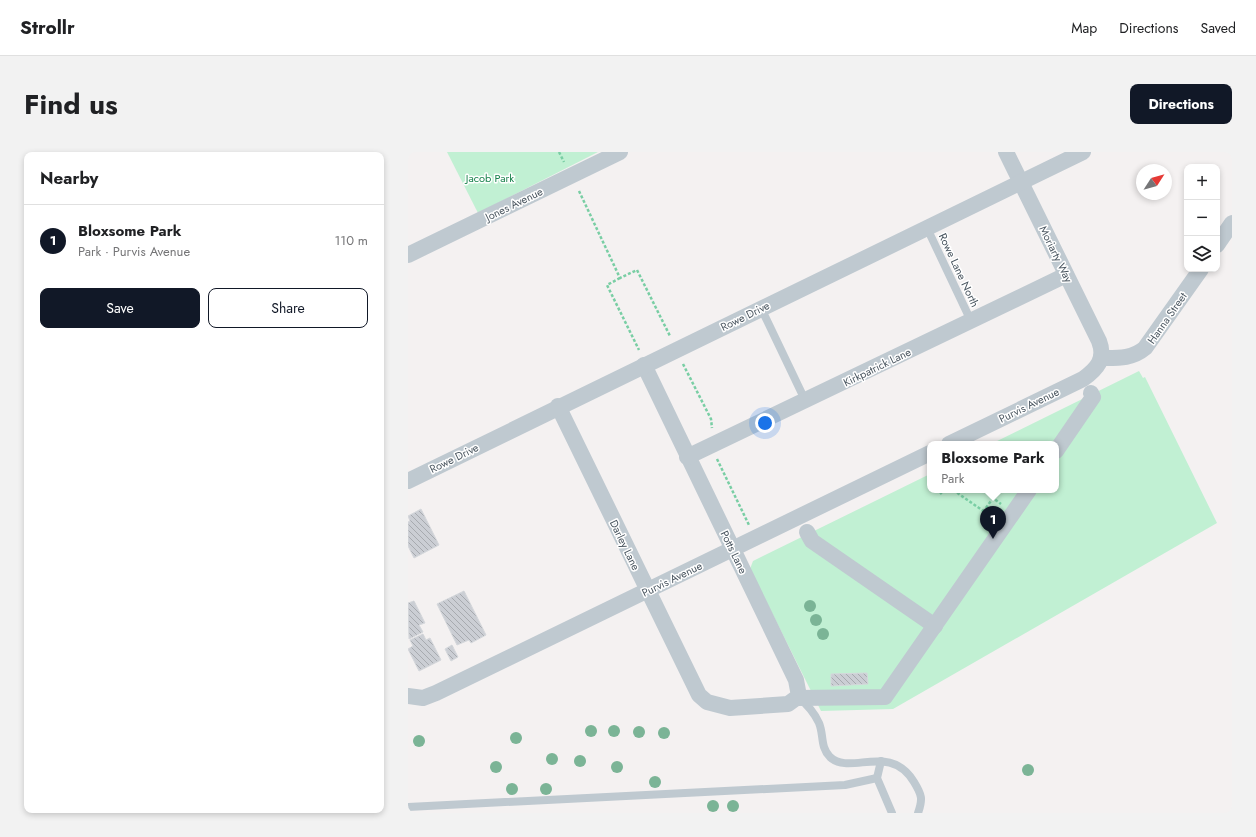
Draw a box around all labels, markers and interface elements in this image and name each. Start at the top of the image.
text: Strollr [20,14,75,41]
text: Map [1071,18,1097,38]
text: Directions [1119,18,1179,38]
text: Saved [1201,18,1236,38]
text: Find us [24,84,118,125]
button: Directions [1130,84,1232,124]
north arrow [1136,164,1172,200]
map controls [1184,164,1220,272]
button: + [1184,164,1220,200]
text: Nearby [40,166,98,190]
park label: Jacob Park [464,170,514,186]
street label: Jones Avenue [481,183,546,226]
button: − [1184,200,1220,236]
text: Bloxsome Park [78,220,182,242]
street label: Moriarty Way [1035,223,1077,285]
street label: Rowe Lane North [935,230,983,310]
text: 1 [50,231,56,250]
text: 110 m [334,231,368,250]
button: layers [1184,236,1220,272]
text: Park · Purvis Avenue [78,242,190,261]
button: Save [40,288,200,328]
button: Share [208,288,368,328]
street label: Hanna Street [1143,289,1191,347]
street label: Rowe Drive [718,297,773,335]
street label: Kirkpatrick Lane [840,344,914,390]
street label: Purvis Avenue [996,383,1062,427]
your location [755,413,775,433]
street label: Rowe Drive [427,439,482,477]
popup [927,441,1059,493]
text: Bloxsome Park [941,447,1045,469]
text: Park [941,469,964,488]
pin: 1 [980,506,1006,539]
street label: Darley Lane [606,517,644,573]
street label: Potts Lane [717,528,752,577]
street label: Purvis Avenue [639,557,705,601]

